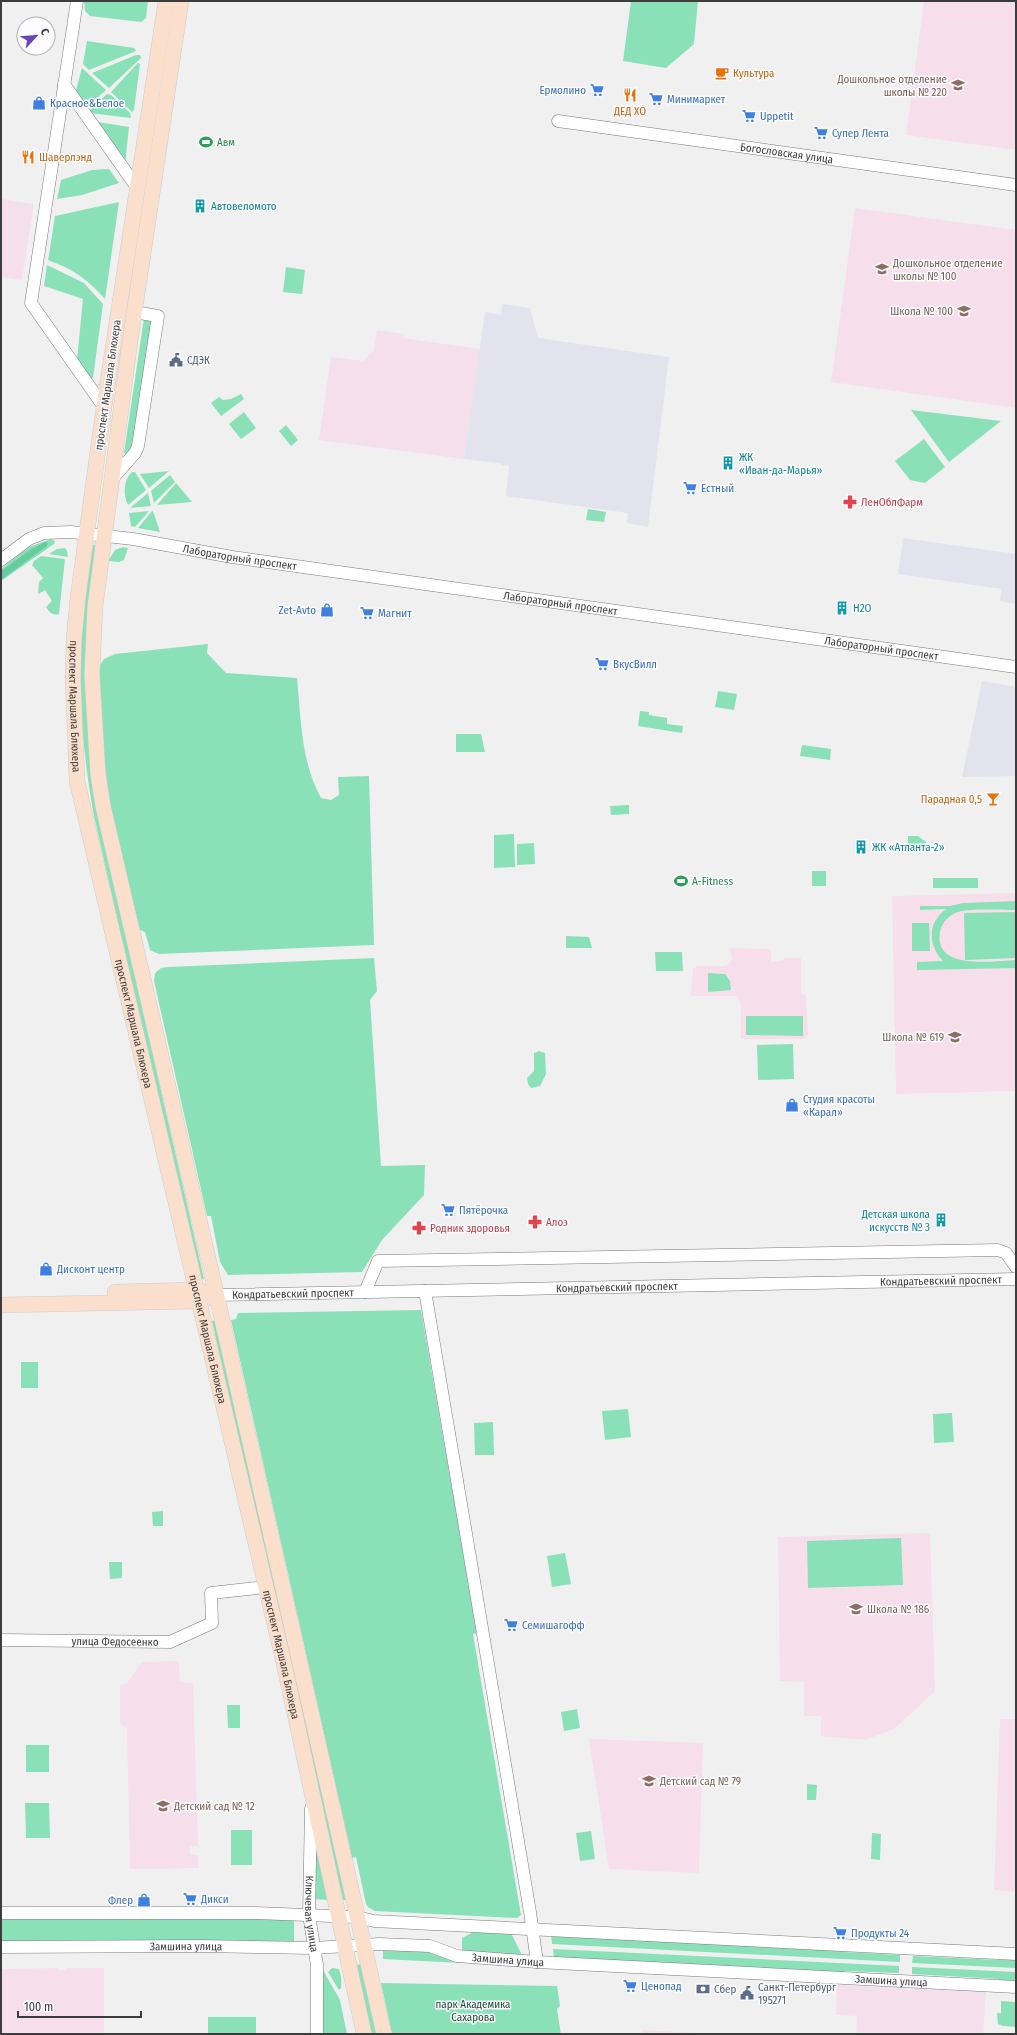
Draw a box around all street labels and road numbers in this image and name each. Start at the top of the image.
street label: Богословская улица [739,140,834,166]
street label: проспект Маршала Блюхера [92,319,124,451]
street label: Лабораторный проспект [182,542,298,573]
street label: Лабораторный проспект [503,589,619,618]
street label: Лабораторный проспект [824,634,940,663]
street label: проспект Маршала Блюхера [66,640,83,773]
street label: проспект Маршала Блюхера [112,958,155,1089]
street label: проспект Маршала Блюхера [186,1273,229,1405]
street label: Кондратьевский проспект [880,1273,1002,1288]
street label: Кондратьевский проспект [556,1279,678,1295]
street label: Кондратьевский проспект [232,1286,355,1301]
street label: проспект Маршала Блюхера [260,1589,302,1720]
street label: улица Федосеенко [71,1634,159,1648]
street label: Ключевая улица [302,1876,321,1953]
street label: Замшина улица [150,1939,222,1953]
street label: Замшина улица [471,1951,544,1969]
street label: Замшина улица [855,1972,928,1989]

